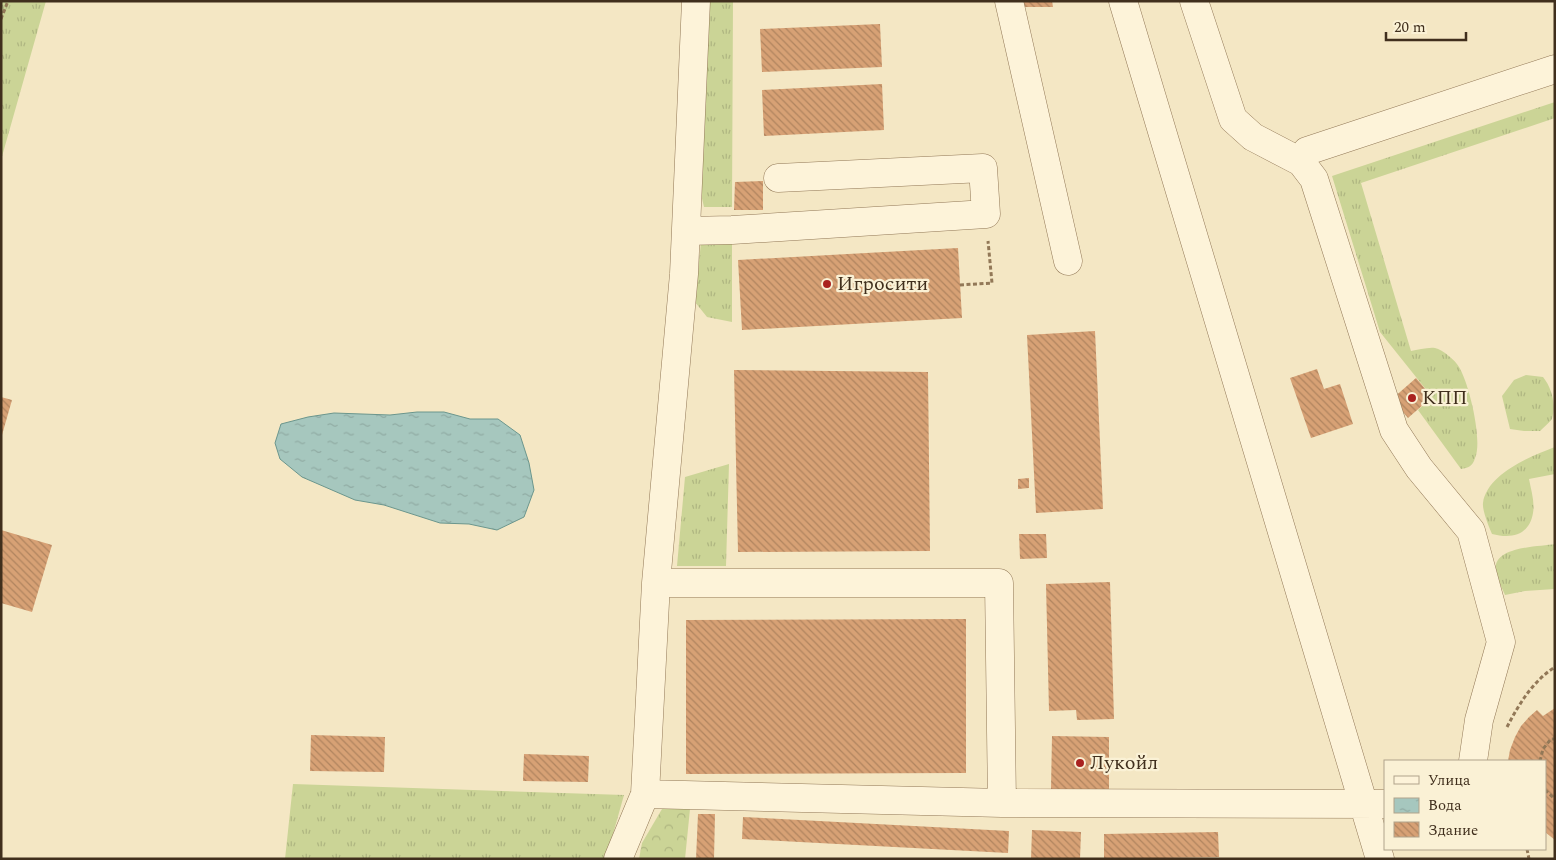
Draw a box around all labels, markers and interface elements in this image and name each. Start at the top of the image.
scale bar [1386,10,1466,42]
text: 20 m [1394,16,1426,39]
place label: Игросити [837,269,928,299]
marker: Игросити [821,278,833,290]
place label: КПП [1422,383,1468,413]
marker: КПП [1406,392,1418,404]
place label: Лукойл [1090,748,1158,778]
marker: Лукойл [1074,757,1086,769]
legend [1384,760,1546,850]
text: Улица [1428,769,1471,792]
text: Вода [1428,794,1462,817]
text: Здание [1428,819,1478,842]

